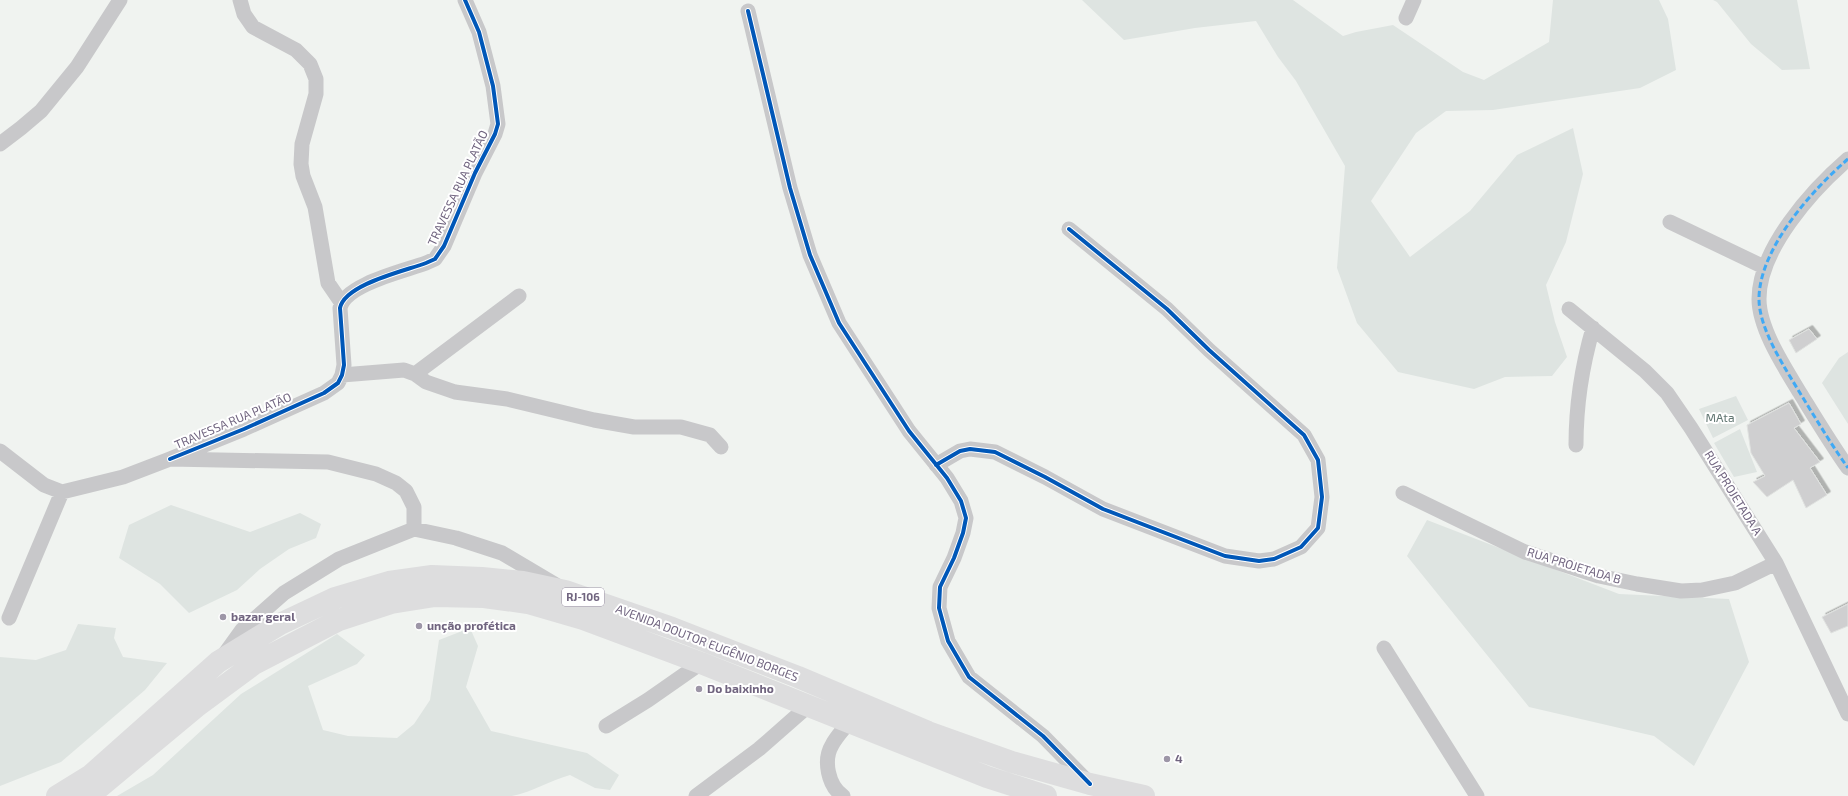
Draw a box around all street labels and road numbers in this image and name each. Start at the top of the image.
street label: TRAVESSA RUA PLATÃO [424,128,490,247]
street label: TRAVESSA RUA PLATÃO [172,389,293,451]
street label: RUA PROJETADA A [1702,448,1766,538]
street label: RUA PROJETADA B [1526,544,1623,586]
road number: RJ-106 [562,588,604,606]
street label: AVENIDA DOUTOR EUGÊNIO BORGES [614,601,801,684]

